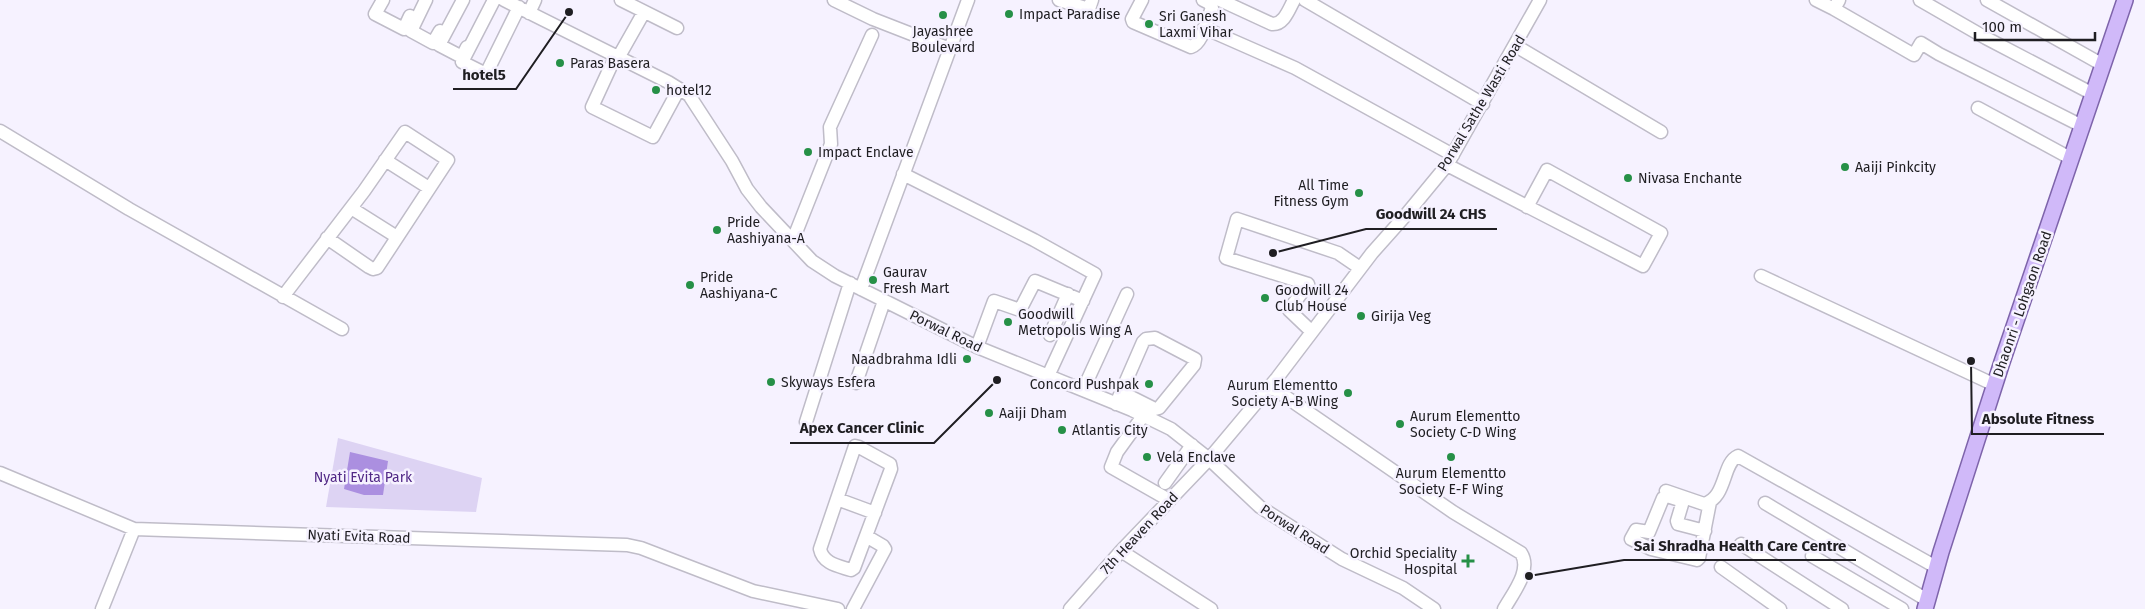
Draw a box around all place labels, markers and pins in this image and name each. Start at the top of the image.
place label: Impact Paradise [1019,6,1120,23]
marker: Impact Paradise [1003,8,1015,20]
place label: Sri Ganesh Laxmi Vihar [1159,8,1233,41]
marker: Jayashree Boulevard [937,9,949,21]
marker: Sri Ganesh Laxmi Vihar [1143,18,1155,30]
place label: Jayashree Boulevard [911,23,975,56]
place label: Paras Basera [570,55,650,72]
marker: Paras Basera [554,57,566,69]
callout: hotel5 [453,59,516,89]
place label: hotel12 [666,82,712,99]
marker: hotel12 [650,84,662,96]
place label: Impact Enclave [818,144,914,161]
marker: Impact Enclave [802,146,814,158]
place label: Aaiji Pinkcity [1855,159,1936,176]
marker: Aaiji Pinkcity [1839,161,1851,173]
place label: Nivasa Enchante [1638,170,1742,187]
marker: Nivasa Enchante [1622,172,1634,184]
place label: All Time Fitness Gym [1273,177,1349,210]
marker: All Time Fitness Gym [1353,187,1365,199]
callout: Goodwill 24 CHS [1366,199,1497,229]
place label: Pride Aashiyana-A [727,214,805,247]
marker: Pride Aashiyana-A [711,224,723,236]
place label: Gaurav Fresh Mart [883,264,950,297]
place label: Pride Aashiyana-C [700,269,778,302]
marker: Gaurav Fresh Mart [867,274,879,286]
marker: Pride Aashiyana-C [684,279,696,291]
place label: Goodwill 24 Club House [1275,282,1349,315]
marker: Goodwill 24 Club House [1259,292,1271,304]
place label: Goodwill Metropolis Wing A [1018,306,1132,339]
place label: Girija Veg [1371,308,1431,325]
marker: Girija Veg [1355,310,1367,322]
marker: Goodwill Metropolis Wing A [1002,316,1014,328]
place label: Naadbrahma Idli [851,351,957,368]
marker: Naadbrahma Idli [961,353,973,365]
place label: Skyways Esfera [781,374,876,391]
marker: Skyways Esfera [765,376,777,388]
place label: Concord Pushpak [1030,376,1140,393]
place label: Aurum Elementto Society A-B Wing [1228,377,1339,410]
marker: Concord Pushpak [1143,378,1155,390]
marker: Aurum Elementto Society A-B Wing [1342,387,1354,399]
callout: Absolute Fitness [1972,404,2104,434]
place label: Aaiji Dham [999,405,1067,422]
marker: Aaiji Dham [983,407,995,419]
place label: Aurum Elementto Society C-D Wing [1410,408,1520,441]
callout: Apex Cancer Clinic [790,413,934,443]
marker: Aurum Elementto Society C-D Wing [1394,418,1406,430]
place label: Atlantis City [1072,422,1148,439]
marker: Atlantis City [1056,424,1068,436]
place label: Vela Enclave [1157,449,1236,466]
marker: Vela Enclave [1141,451,1153,463]
marker: Aurum Elementto Society E-F Wing [1445,451,1457,463]
place label: Aurum Elementto Society E-F Wing [1396,465,1506,498]
callout: Sai Shradha Health Care Centre [1624,530,1856,560]
place label: Orchid Speciality Hospital [1350,545,1457,578]
marker: Orchid Speciality Hospital [1461,554,1475,568]

